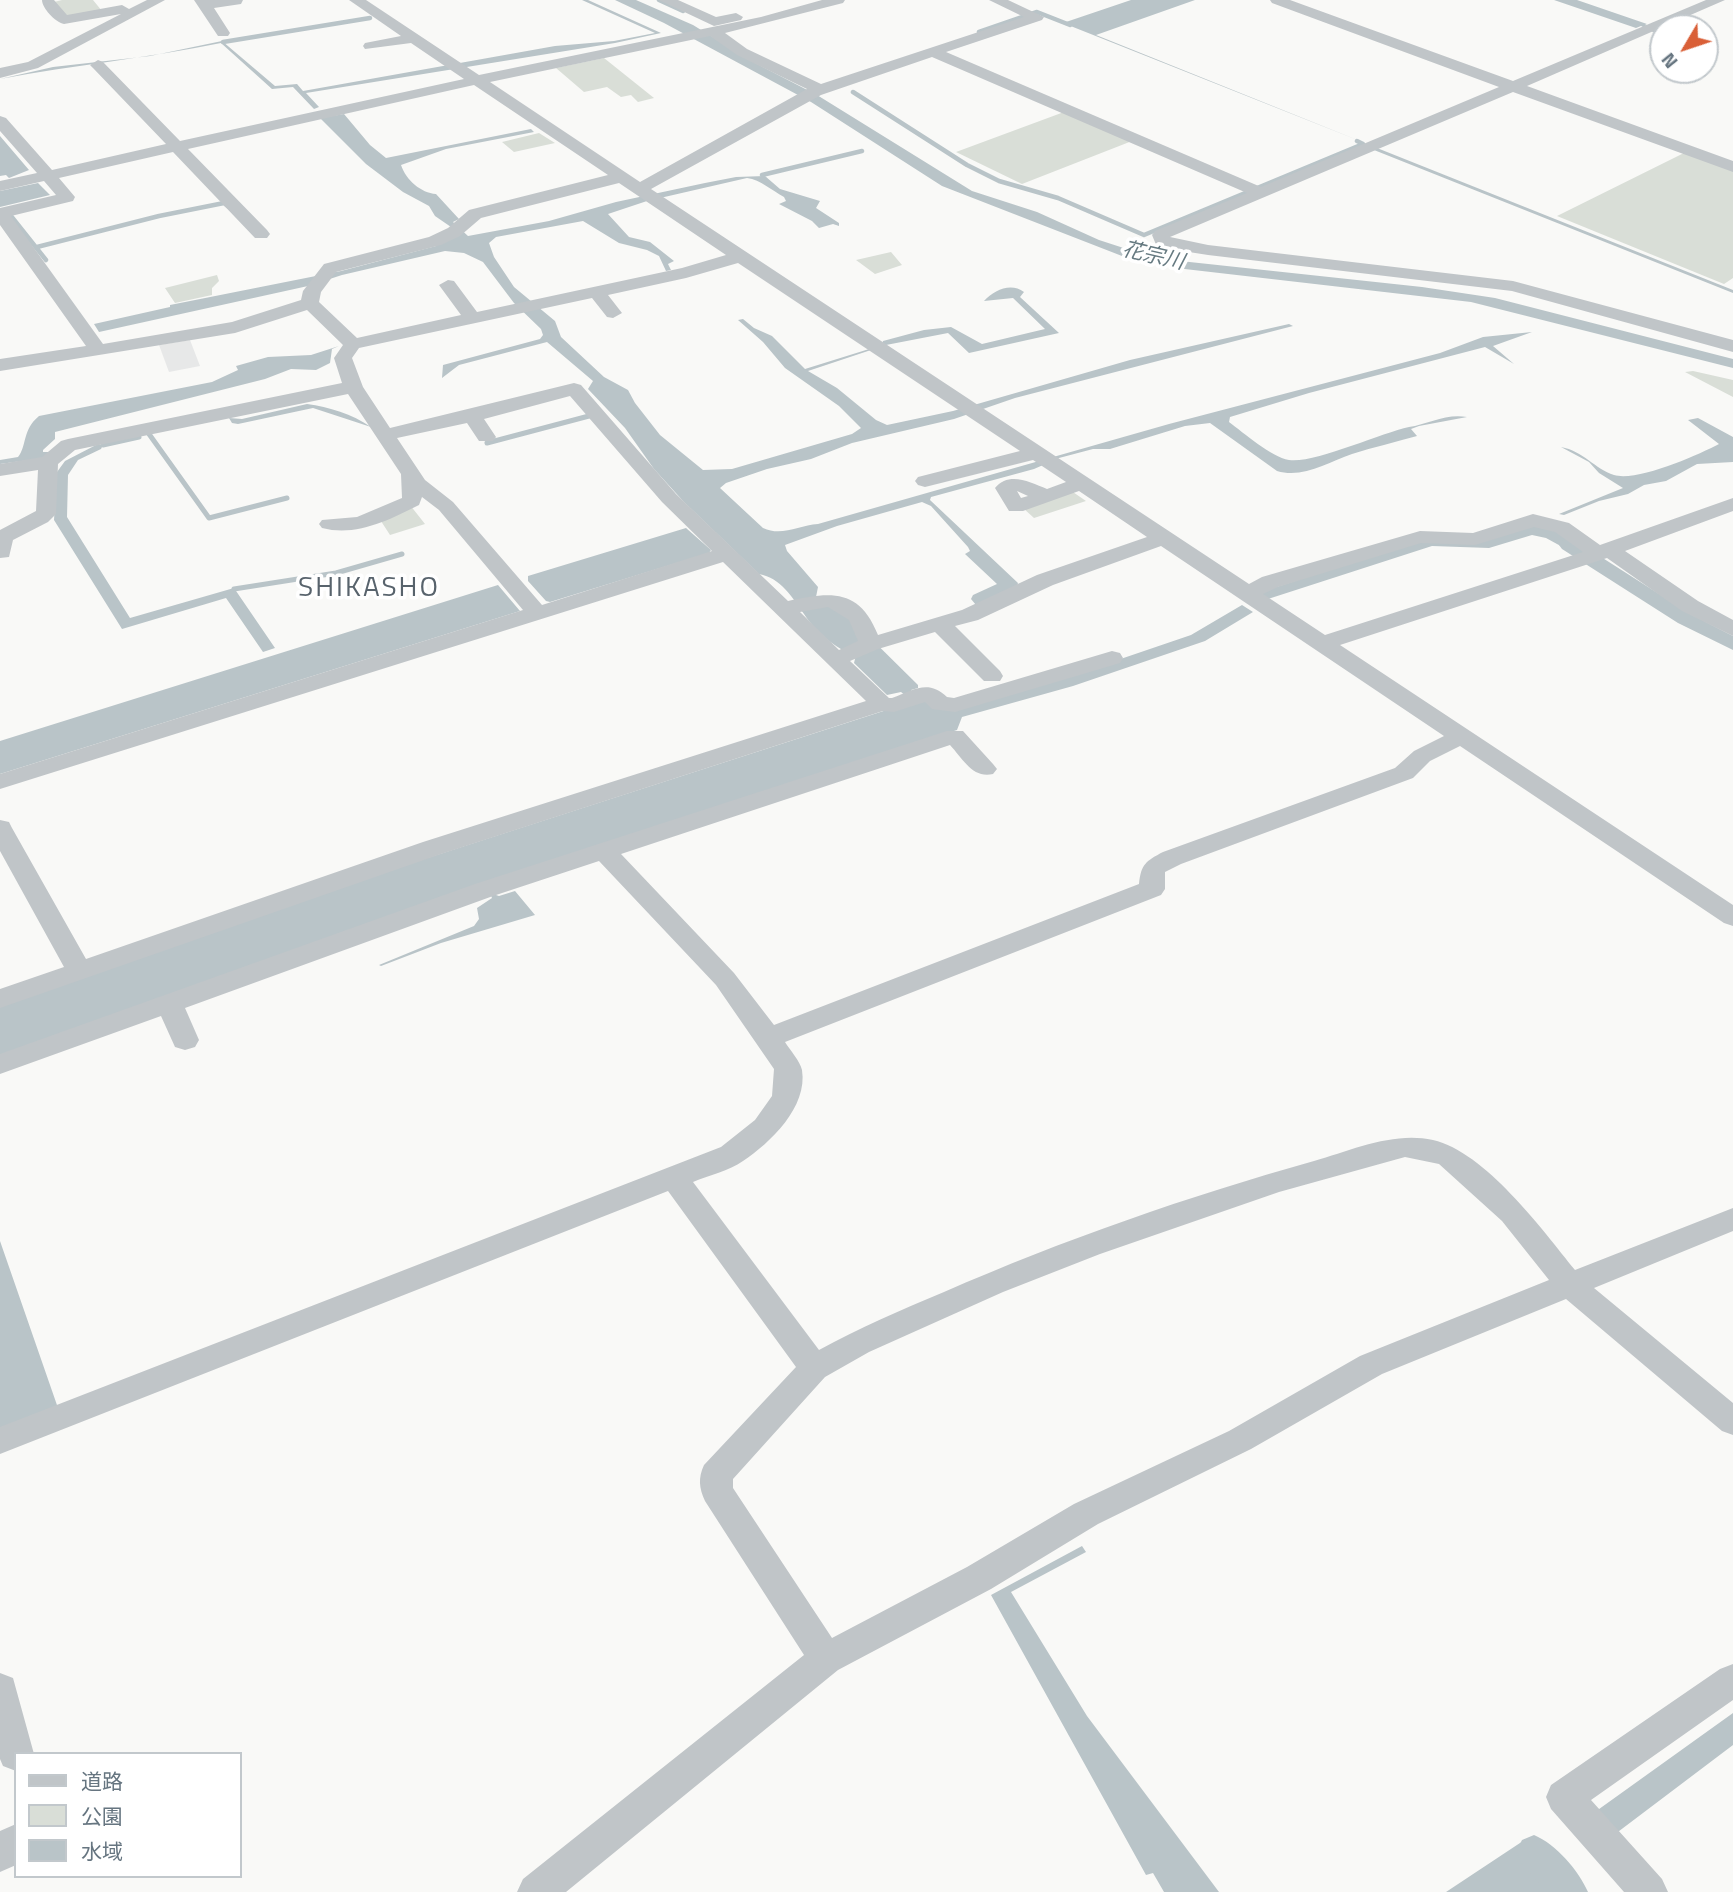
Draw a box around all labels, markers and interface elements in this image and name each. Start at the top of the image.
north arrow [1649,14,1719,84]
text: N [1653,47,1684,76]
water label: 花宗川 [1119,238,1187,276]
district label: SHIKASHO [299,572,439,606]
legend [14,1752,242,1878]
text: 道路 [81,1765,123,1797]
text: 公園 [81,1800,123,1832]
text: 水域 [81,1835,123,1867]

